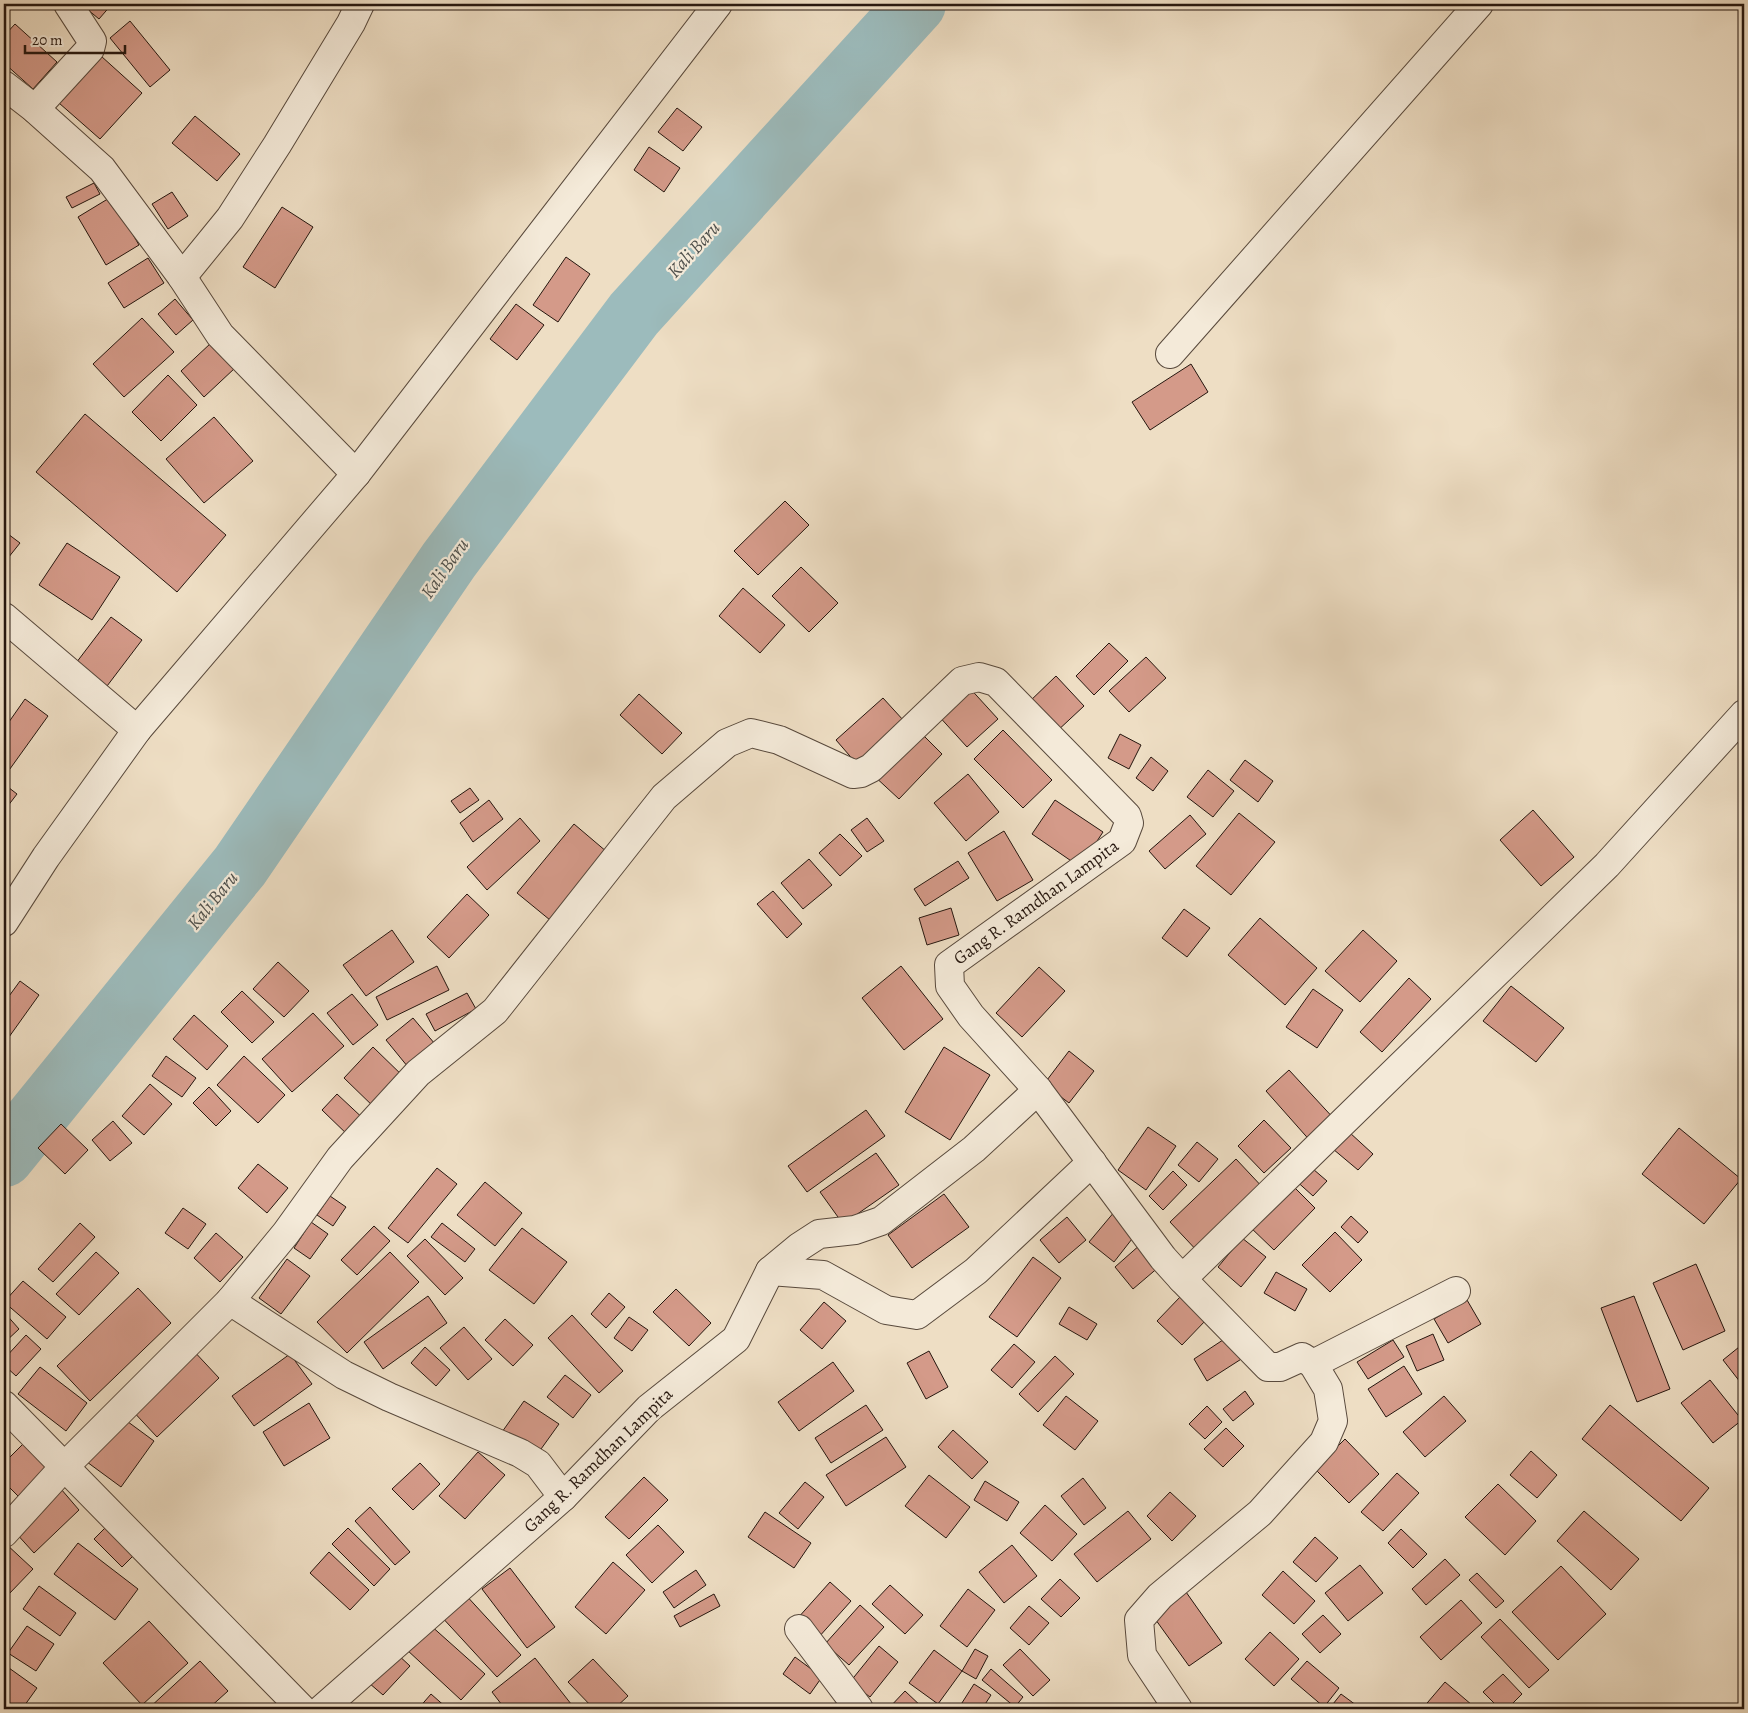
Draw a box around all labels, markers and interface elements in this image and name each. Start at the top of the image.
scale bar [25,22,125,54]
text: 20 m [32,30,63,50]
water label: Kali Baru [661,216,726,284]
water label: Kali Baru [415,533,475,604]
street label: Gang R. Ramdhan Lampita [949,833,1124,970]
water label: Kali Baru [181,866,244,935]
street label: Gang R. Ramdhan Lampita [518,1382,678,1538]

